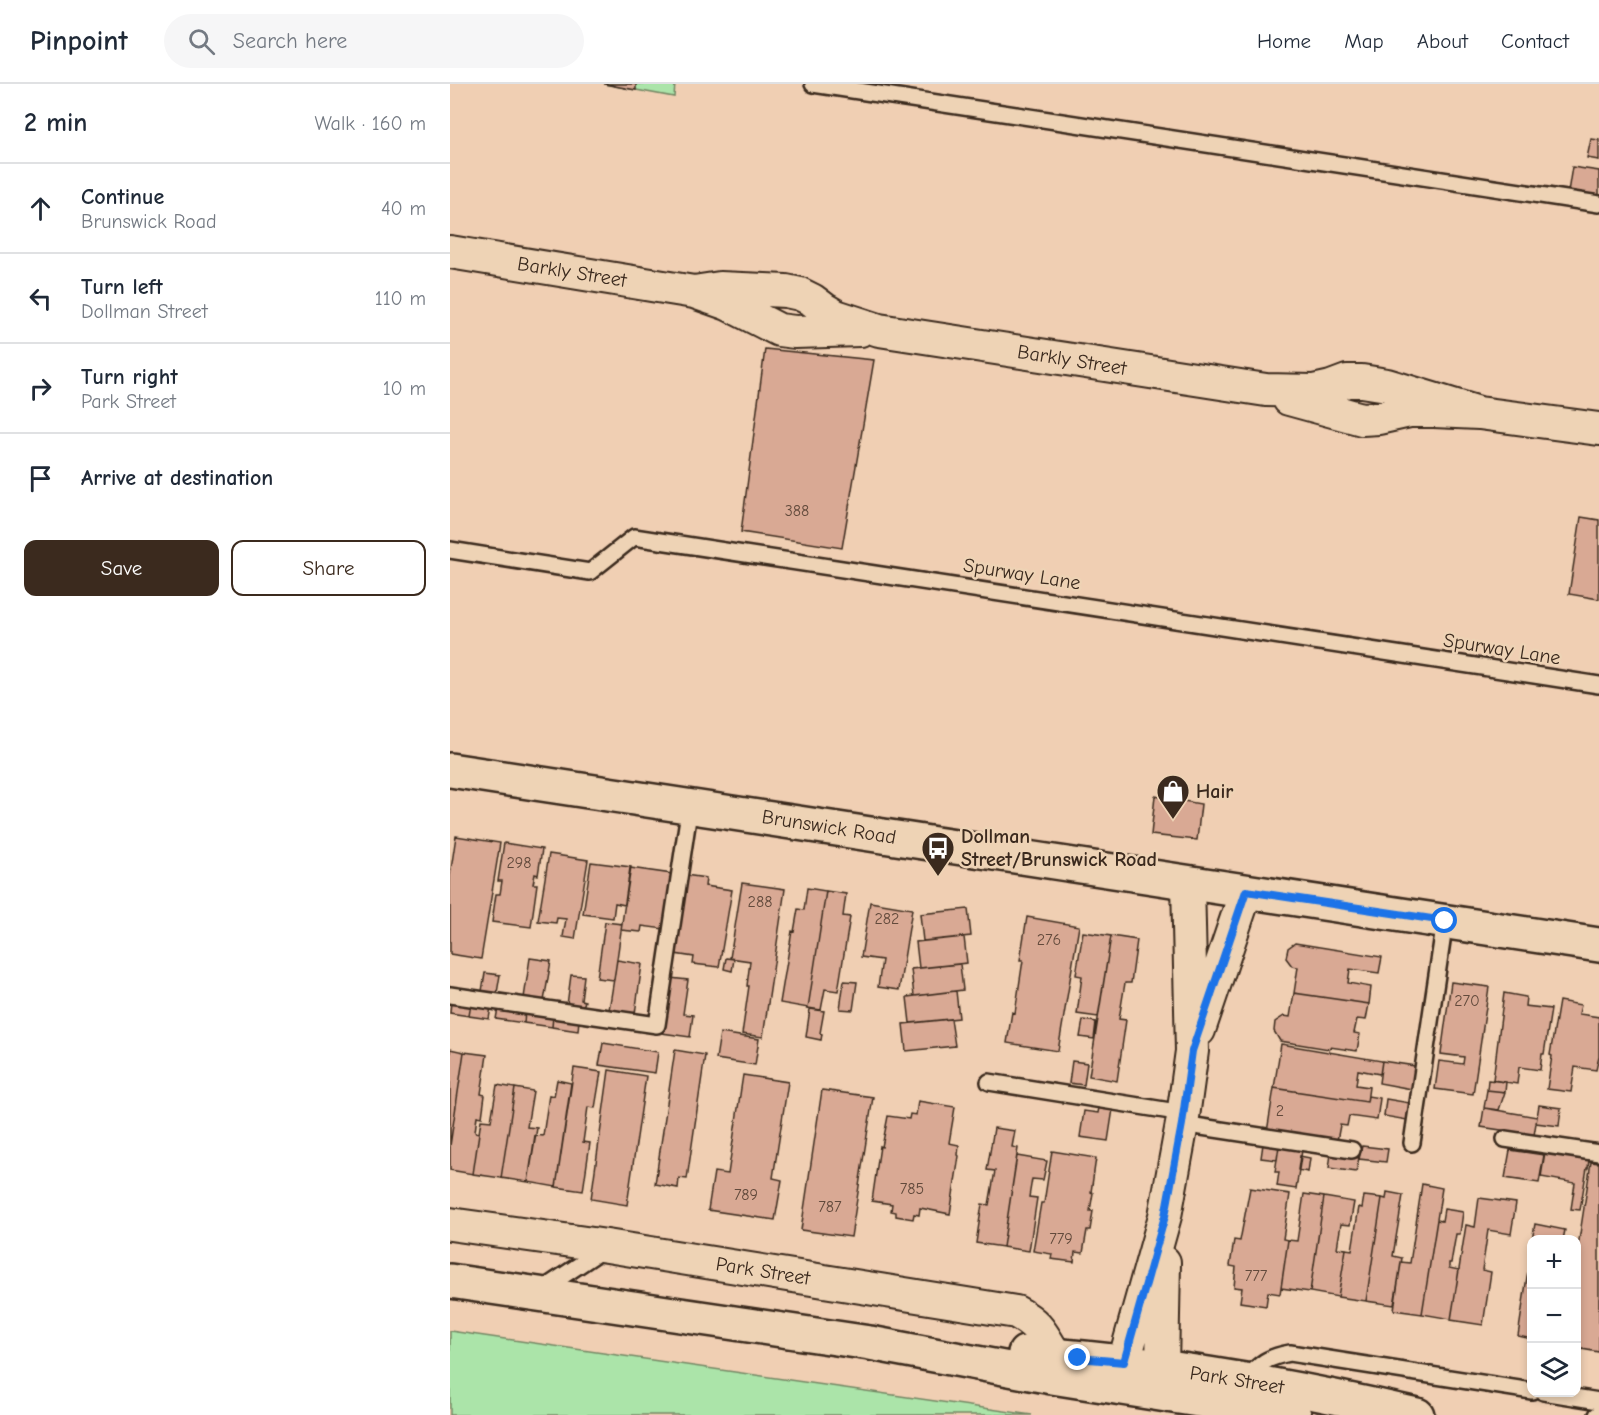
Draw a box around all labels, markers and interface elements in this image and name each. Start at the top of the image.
search box [164,14,584,68]
text: Pinpoint [30,25,128,57]
icon: search [185,25,218,58]
text: Search here [233,28,347,54]
text: Home [1257,29,1311,53]
text: Map [1344,29,1384,53]
text: About [1417,29,1468,53]
text: Contact [1501,29,1569,53]
text: 2 min [24,108,87,138]
text: Walk · 160 m [315,112,426,135]
text: Continue [81,184,164,210]
icon: ahead [24,192,57,225]
text: 40 m [381,197,426,220]
text: Brunswick Road [81,210,217,233]
street label: Barkly Street [516,252,630,292]
text: Turn left [81,274,163,300]
icon: left [24,282,57,315]
text: 110 m [375,287,426,310]
text: Dollman Street [81,300,208,323]
street label: Barkly Street [1016,340,1130,380]
text: Turn right [81,364,178,390]
icon: right [24,372,57,405]
text: 10 m [383,377,426,400]
text: Park Street [81,390,176,413]
icon: arrive [24,462,57,495]
text: Arrive at destination [81,465,273,491]
house number: 388 [785,502,809,520]
button: Save [24,540,219,596]
button: Share [231,540,426,596]
street label: Spurway Lane [962,553,1082,595]
street label: Spurway Lane [1442,628,1562,670]
shop icon: Hair [1155,773,1191,820]
place label: Hair [1196,780,1233,803]
street label: Brunswick Road [760,805,898,849]
place label: Dollman Street/Brunswick Road [961,825,1157,871]
bus stop icon: Dollman Street/Brunswick Road [920,830,956,877]
house number: 298 [506,854,532,872]
house number: 288 [748,893,772,911]
route start [1431,907,1457,933]
house number: 282 [875,910,899,928]
house number: 276 [1037,931,1061,949]
house number: 270 [1454,992,1480,1010]
house number: 2 [1276,1102,1284,1120]
house number: 785 [900,1180,924,1198]
house number: 789 [734,1186,758,1204]
house number: 787 [818,1198,842,1216]
house number: 779 [1049,1230,1073,1248]
map controls [1527,1235,1581,1397]
button: + [1527,1235,1581,1289]
street label: Park Street [714,1252,813,1290]
house number: 777 [1245,1267,1268,1285]
button: − [1527,1289,1581,1343]
button: layers [1527,1343,1581,1397]
route end [1064,1344,1090,1370]
street label: Park Street [1188,1361,1287,1399]

